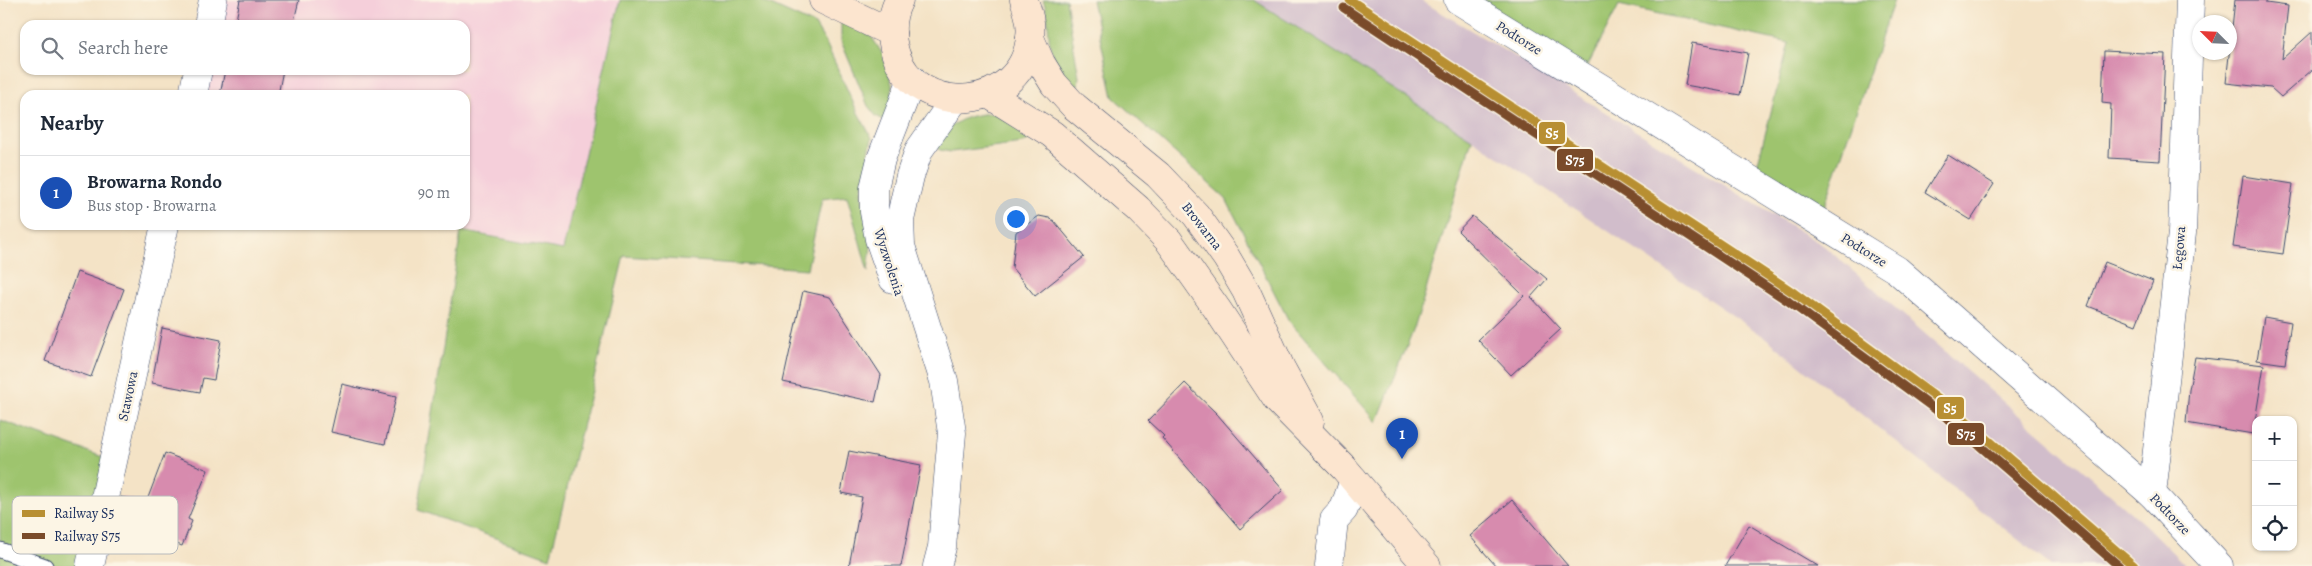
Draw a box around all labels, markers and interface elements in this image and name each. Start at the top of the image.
north arrow [2192,15,2237,60]
street label: Podtorze [1492,16,1546,60]
search box [20,20,470,75]
icon: search [38,34,66,62]
text: Search here [78,35,168,61]
text: Nearby [40,109,103,137]
line badge: S5 [1538,121,1566,145]
text: S5 [1545,124,1559,143]
line badge: S75 [1556,148,1594,172]
text: S75 [1565,151,1585,170]
text: Browarna Rondo [87,169,222,195]
text: 1 [53,182,59,204]
text: 90 m [418,182,450,204]
text: Bus stop · Browarna [87,195,216,217]
street label: Browarna [1177,198,1227,254]
your location [1003,206,1029,232]
street label: Wyzwolenia [869,225,909,299]
street label: Łęgowa [2168,225,2190,271]
street label: Podtorze [1837,228,1891,272]
street label: Stawowa [113,369,143,423]
line badge: S5 [1936,396,1965,420]
text: S5 [1943,399,1957,418]
map controls [2252,416,2297,551]
button: + [2252,416,2297,461]
pin: 1 [1386,418,1418,459]
line badge: S75 [1947,422,1985,446]
text: S75 [1956,425,1976,444]
button: − [2252,461,2297,506]
street label: Podtorze [2145,489,2195,539]
legend [12,496,178,554]
text: Railway S5 [54,504,115,523]
button: locate [2252,506,2297,551]
text: Railway S75 [54,527,120,546]

